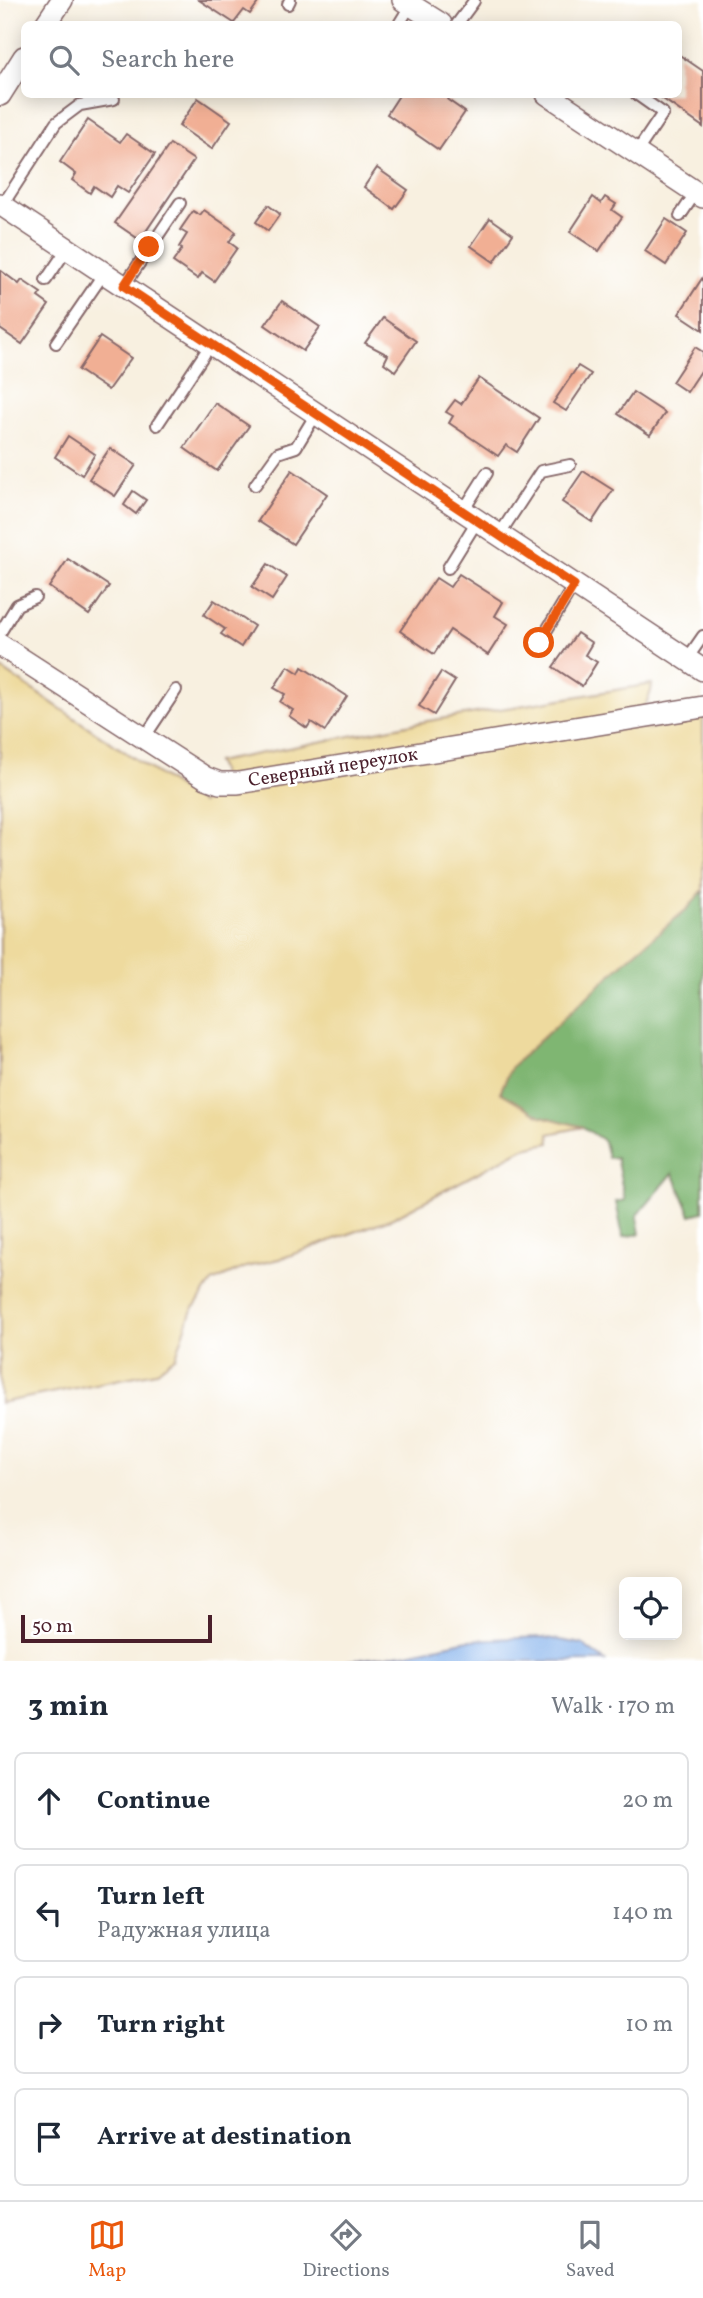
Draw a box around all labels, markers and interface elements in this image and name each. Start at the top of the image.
search box [21,21,682,98]
icon: search [45,41,83,79]
text: Search here [101,42,234,78]
route end [133,231,164,262]
route start [523,627,554,658]
street label: Северный переулок [246,742,420,794]
map controls [619,1577,682,1640]
button: locate [619,1577,682,1640]
scale bar [21,1612,212,1644]
text: 50 m [32,1614,73,1640]
text: 3 min [28,1686,109,1728]
text: Walk · 170 m [551,1691,675,1723]
icon: ahead [30,1782,68,1820]
text: Continue [97,1783,210,1819]
text: 20 m [622,1785,673,1817]
text: Turn left [97,1879,205,1915]
icon: left [30,1894,68,1932]
text: 140 m [612,1897,673,1929]
text: Радужная улица [97,1915,271,1947]
icon: right [30,2006,68,2044]
text: Turn right [97,2007,225,2043]
text: 10 m [625,2009,673,2041]
icon: arrive [30,2118,68,2156]
text: Arrive at destination [97,2119,352,2155]
tab: Map [88,2216,126,2284]
tab: Directions [303,2216,390,2284]
tab: Saved [566,2216,615,2284]

